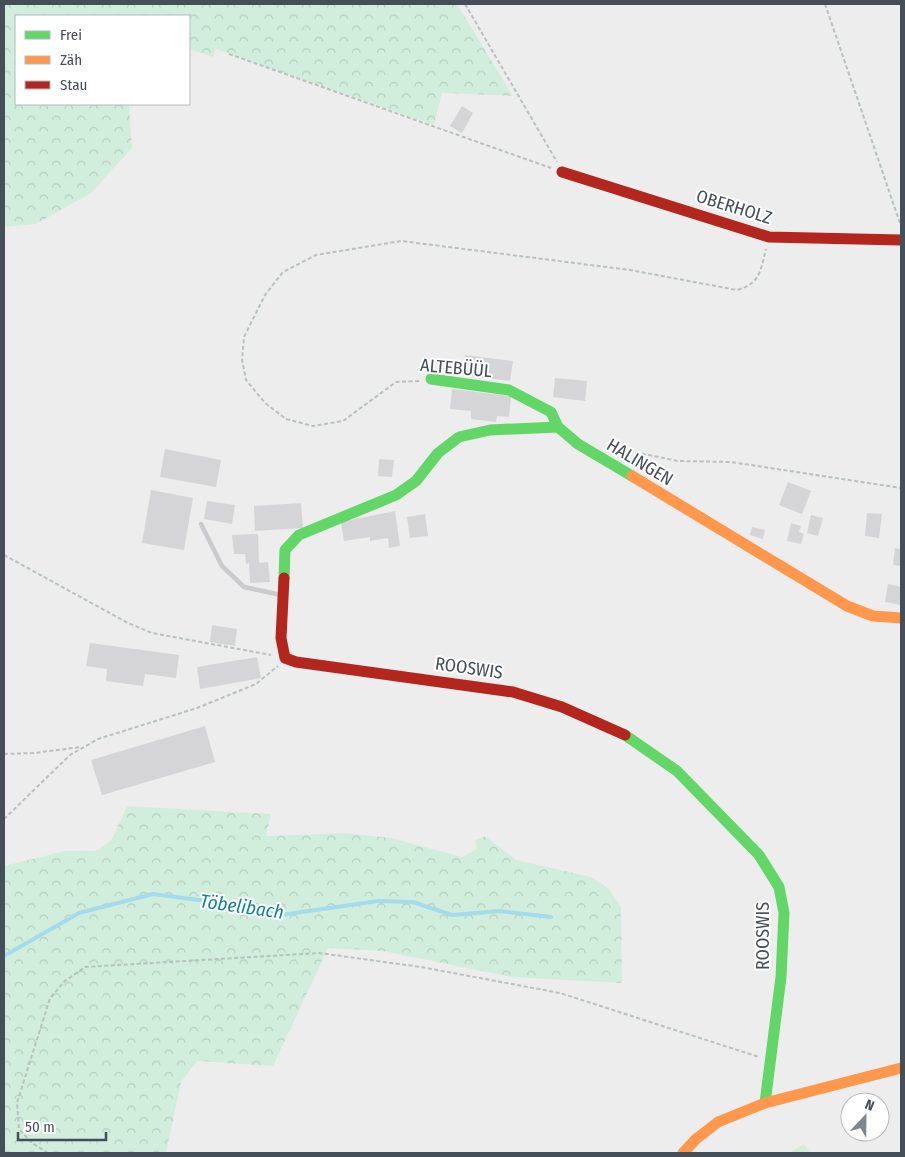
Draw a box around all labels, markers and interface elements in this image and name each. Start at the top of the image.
legend [15,15,190,105]
text: Frei [60,26,82,44]
text: Zäh [60,51,82,69]
text: Stau [60,76,87,94]
street label: OBERHOLZ [693,185,775,229]
street label: ALTEBÜÜL [419,354,493,382]
street label: HALINGEN [603,434,677,490]
street label: ROOSWIS [434,652,504,684]
water label: Töbelibach [199,889,285,924]
street label: ROOSWIS [752,902,774,970]
north arrow [840,1092,890,1142]
text: N [863,1096,877,1115]
scale bar [18,1110,105,1142]
text: 50 m [25,1118,55,1136]

